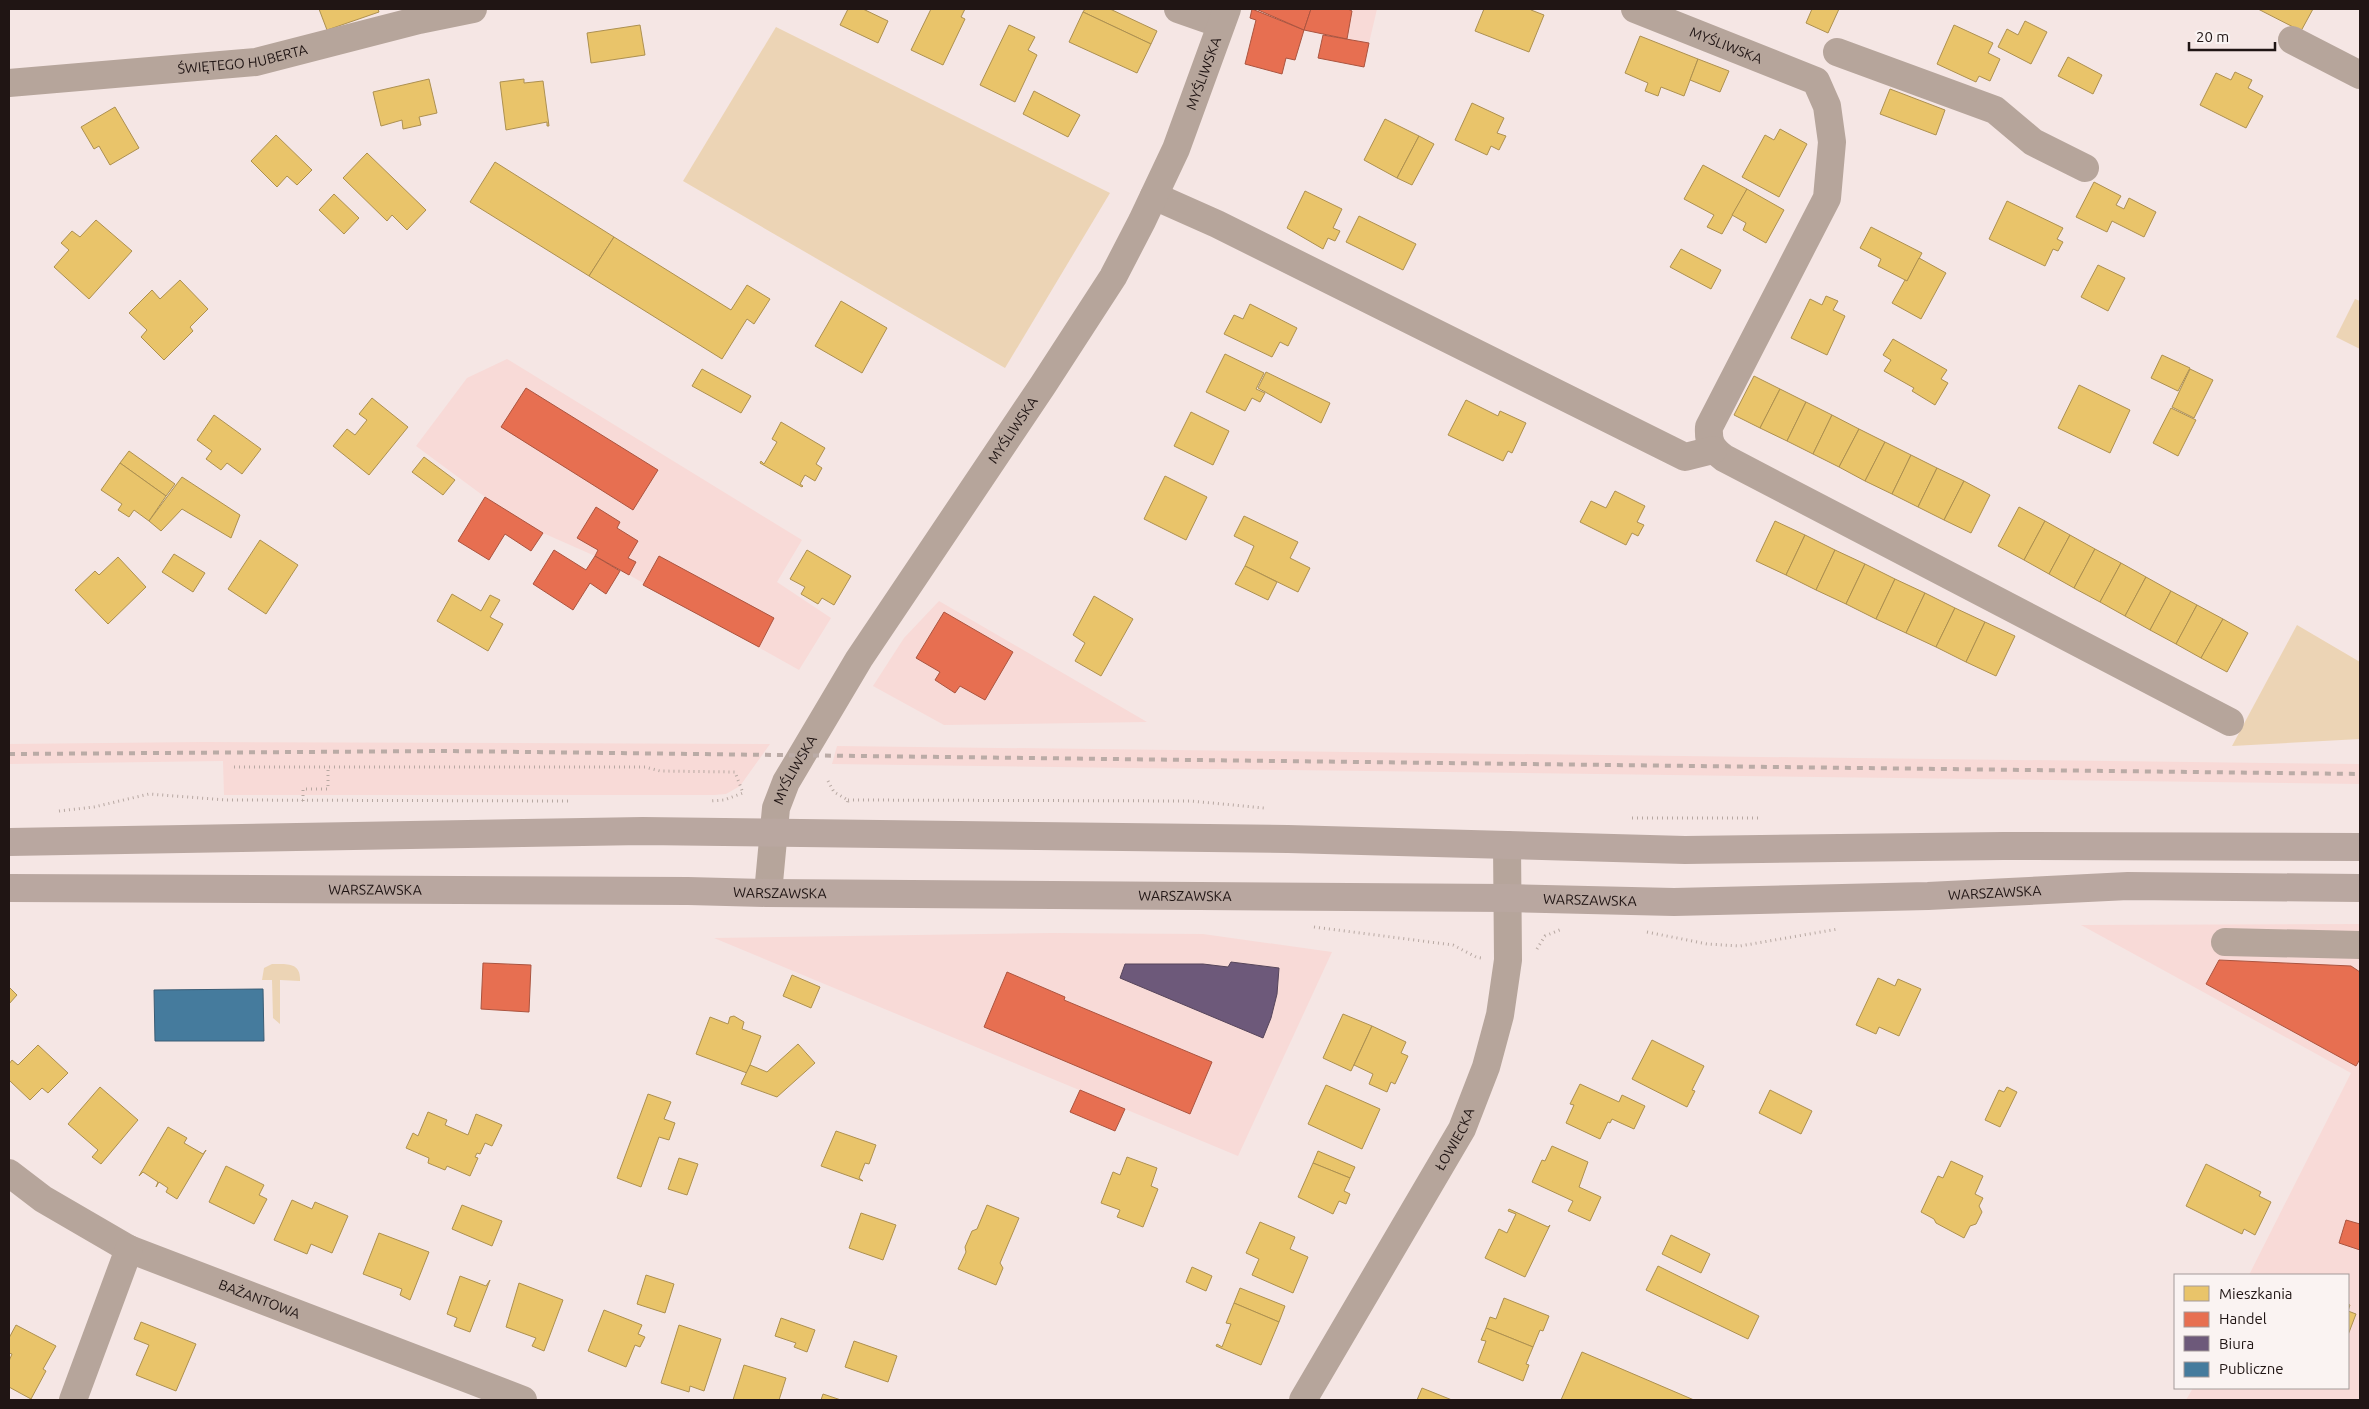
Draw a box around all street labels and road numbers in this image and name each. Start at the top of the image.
street label: MYŚLIWSKA [1687,24,1765,67]
street label: MYŚLIWSKA [1183,35,1224,112]
street label: ŚWIĘTEGO HUBERTA [177,41,309,77]
street label: MYŚLIWSKA [985,394,1041,466]
street label: MYŚLIWSKA [770,732,820,807]
street label: WARSZAWSKA [328,881,422,898]
street label: WARSZAWSKA [1948,882,2042,903]
street label: WARSZAWSKA [733,884,827,901]
street label: WARSZAWSKA [1138,888,1232,904]
street label: WARSZAWSKA [1543,891,1637,909]
street label: ŁOWIECKA [1432,1105,1477,1173]
street label: BAŻANTOWA [217,1276,302,1322]

